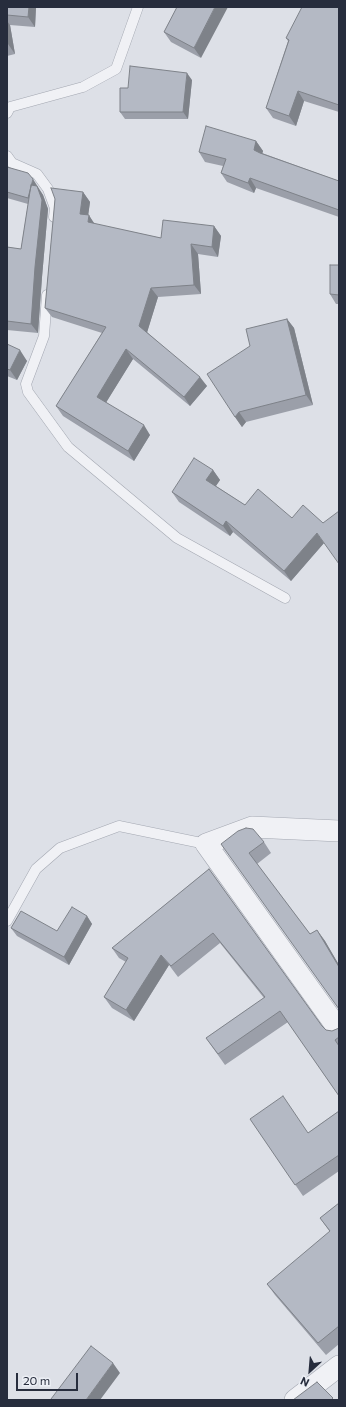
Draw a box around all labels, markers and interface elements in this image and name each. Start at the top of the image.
north arrow [290,1351,330,1391]
scale bar [18,1365,80,1391]
text: 20 m [23,1373,50,1387]
text: N [298,1375,311,1390]

